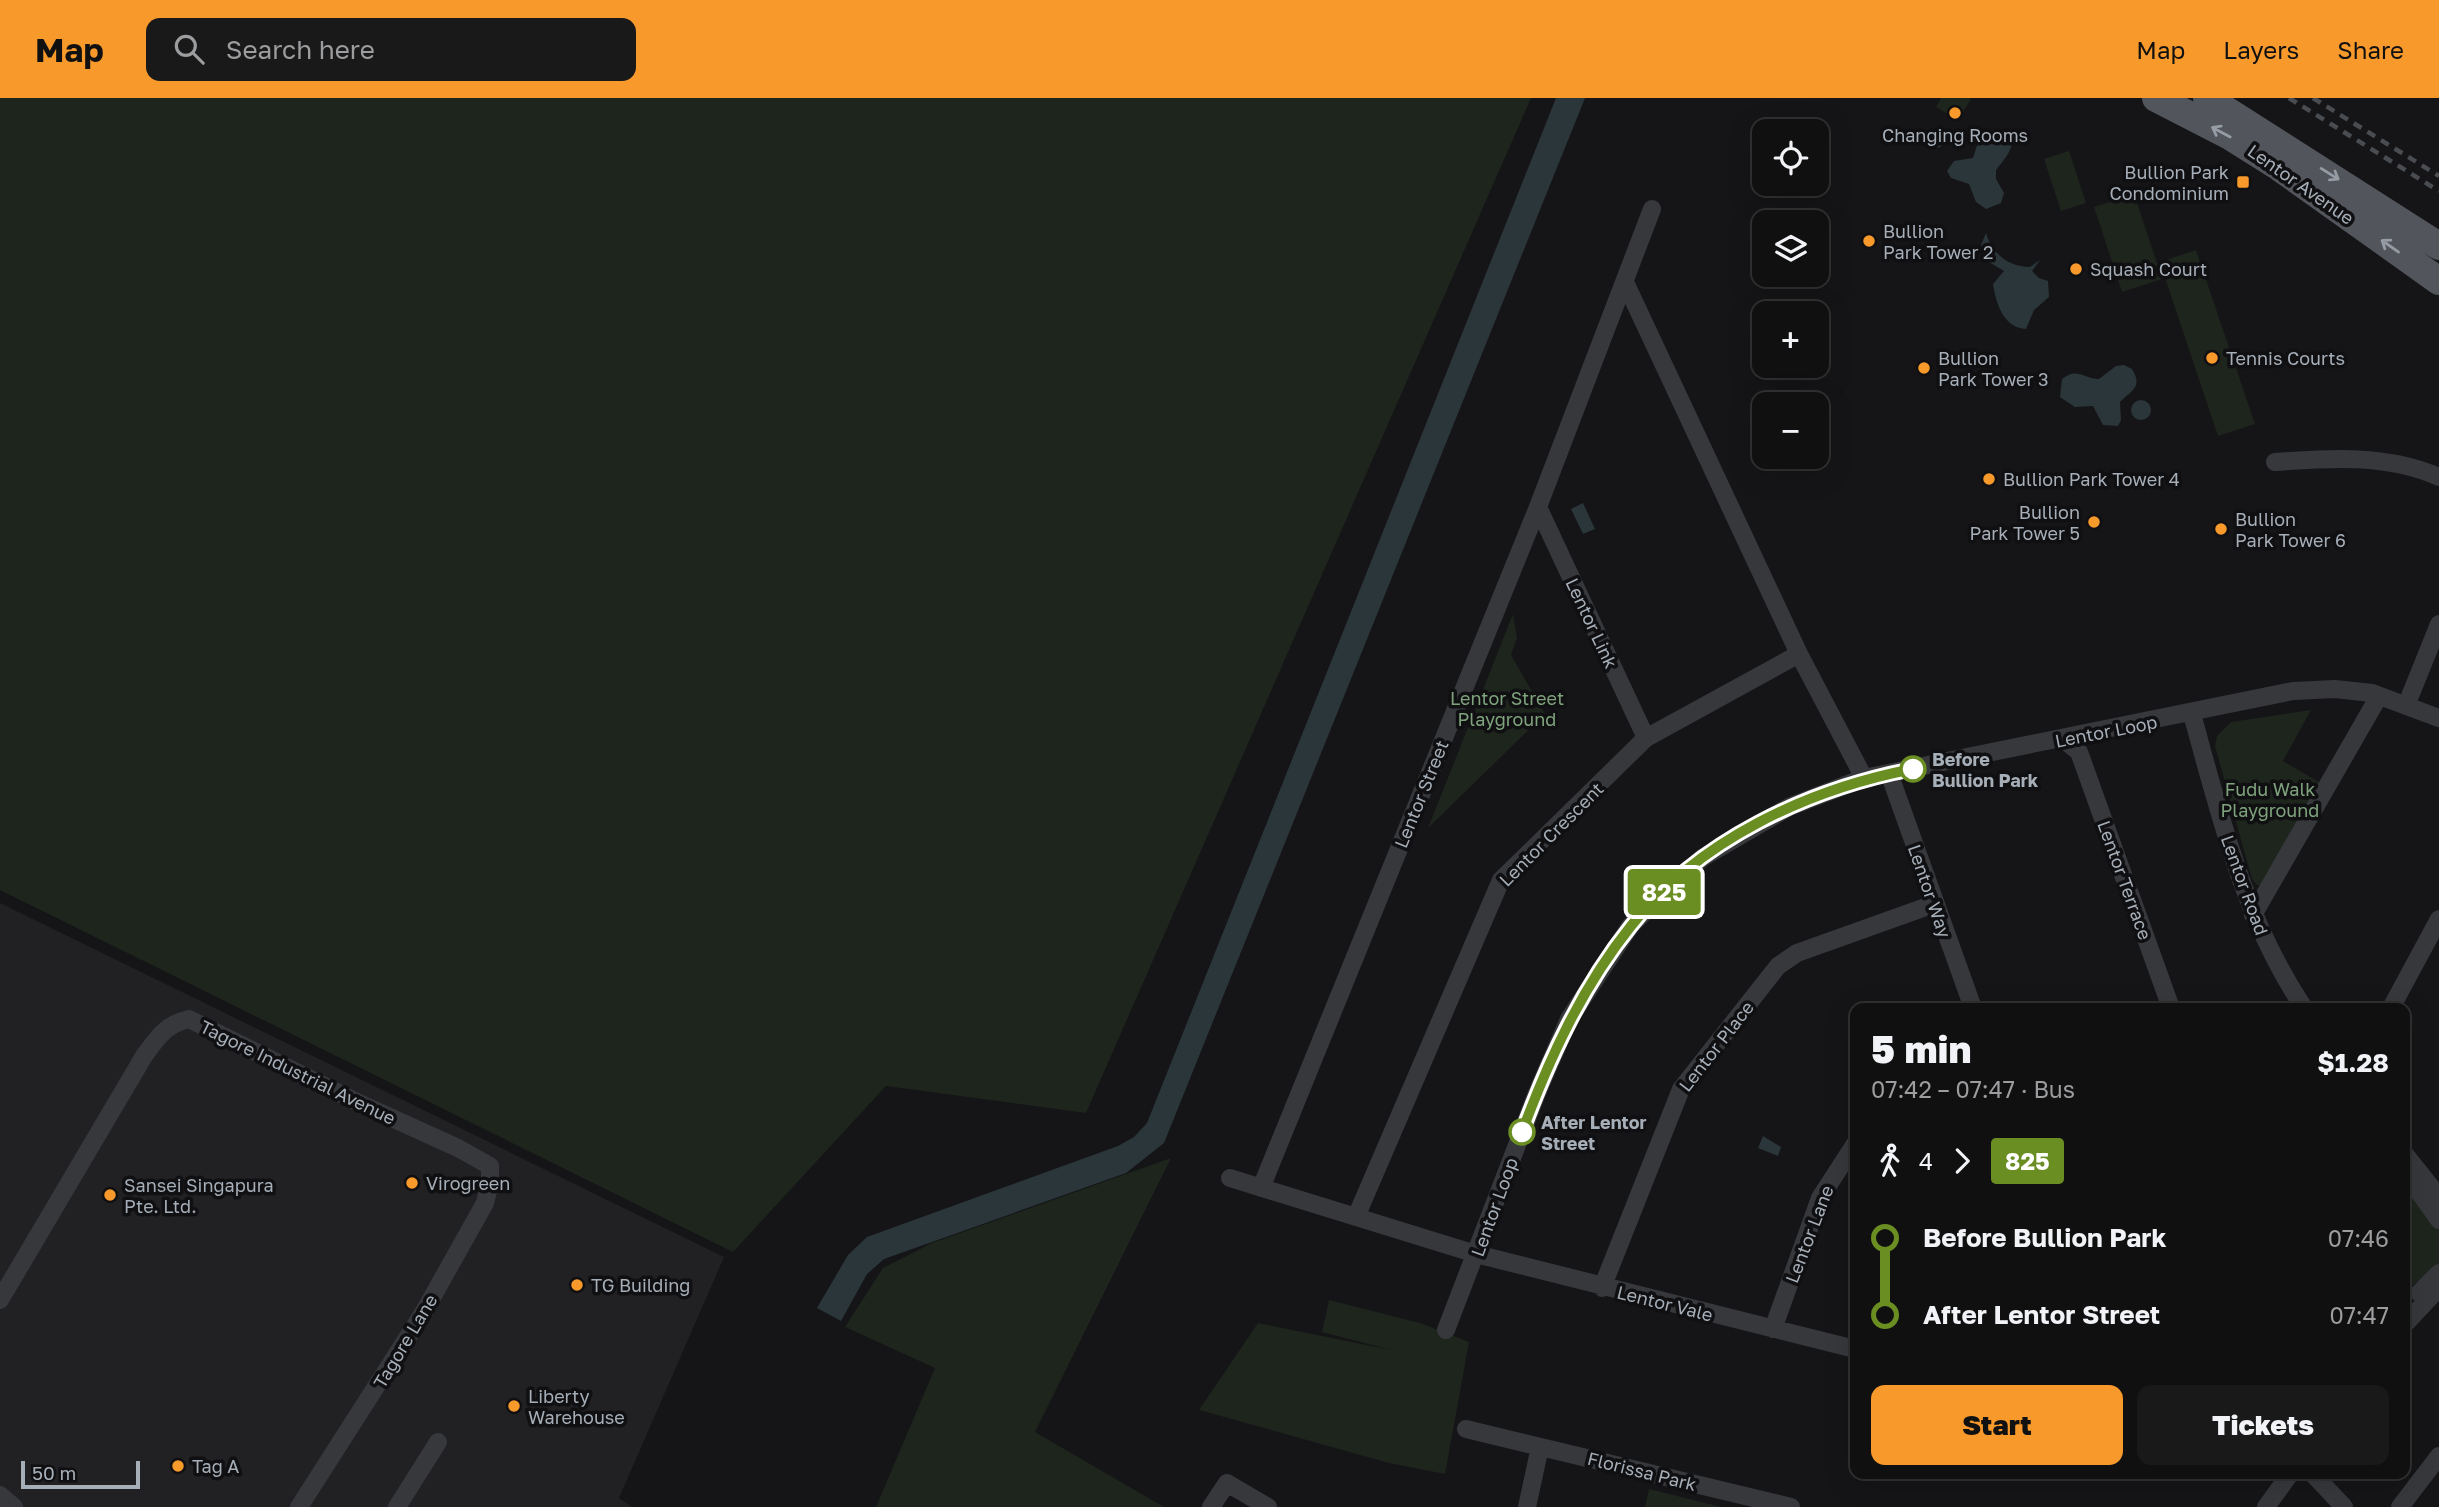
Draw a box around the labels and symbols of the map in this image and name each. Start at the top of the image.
marker: Changing Rooms [1947,105,1963,121]
place label: Changing Rooms [1882,124,2028,146]
one-way arrow [2211,124,2231,138]
street label: Lentor Avenue [2244,139,2358,229]
place label: Bullion Park Condominium [2110,161,2229,204]
one-way arrow [2319,168,2339,182]
marker: Bullion Park Condominium [2235,174,2251,190]
place label: Bullion Park Tower 2 [1883,220,1993,263]
marker: Bullion Park Tower 2 [1861,233,1877,249]
one-way arrow [2381,239,2400,253]
place label: Squash Court [2090,258,2207,280]
marker: Squash Court [2068,261,2084,277]
place label: Bullion Park Tower 3 [1938,347,2049,390]
place label: Tennis Courts [2226,347,2345,369]
marker: Tennis Courts [2204,350,2220,366]
marker: Bullion Park Tower 3 [1916,360,1932,376]
place label: Bullion Park Tower 4 [2003,468,2180,490]
marker: Bullion Park Tower 4 [1981,471,1997,487]
place label: Bullion Park Tower 5 [1970,501,2080,544]
place label: Bullion Park Tower 6 [2235,508,2346,551]
marker: Bullion Park Tower 5 [2086,514,2102,530]
marker: Bullion Park Tower 6 [2213,521,2229,537]
street label: Lentor Link [1561,574,1623,672]
park label: Lentor Street Playground [1450,687,1564,730]
street label: Lentor Loop [2053,710,2159,752]
street label: Lentor Street [1389,737,1453,851]
place label: Before Bullion Park [1932,748,2039,791]
marker: Before Bullion Park [1900,756,1926,782]
street label: Lentor Crescent [1494,777,1608,891]
park label: Fudu Walk Playground [2221,778,2319,821]
street label: Lentor Terrace [2093,817,2157,943]
street label: Lentor Road [2217,832,2273,938]
street label: Lentor Way [1904,841,1956,941]
line badge: 825 [1624,869,1704,915]
street label: Lentor Place [1674,996,1758,1096]
street label: Tagore Industrial Avenue [197,1015,399,1129]
place label: After Lentor Street [1541,1111,1647,1154]
marker: After Lentor Street [1509,1119,1535,1145]
street label: Lentor Loop [1466,1155,1522,1259]
place label: Virogreen [426,1172,510,1194]
place label: Sansei Singapura Pte. Ltd. [124,1174,274,1217]
marker: Virogreen [404,1175,420,1191]
street label: Lentor Lane [1780,1182,1838,1286]
marker: Sansei Singapura Pte. Ltd. [102,1187,118,1203]
place label: TG Building [591,1274,690,1296]
marker: TG Building [569,1277,585,1293]
street label: Lentor Vale [1615,1280,1715,1326]
street label: Tagore Lane [368,1290,442,1392]
place label: Liberty Warehouse [528,1385,625,1428]
marker: Liberty Warehouse [506,1398,522,1414]
street label: Florissa Park [1585,1447,1699,1495]
place label: Tag A [192,1455,239,1477]
scale bar [21,1458,140,1490]
marker: Tag A [170,1458,186,1474]

